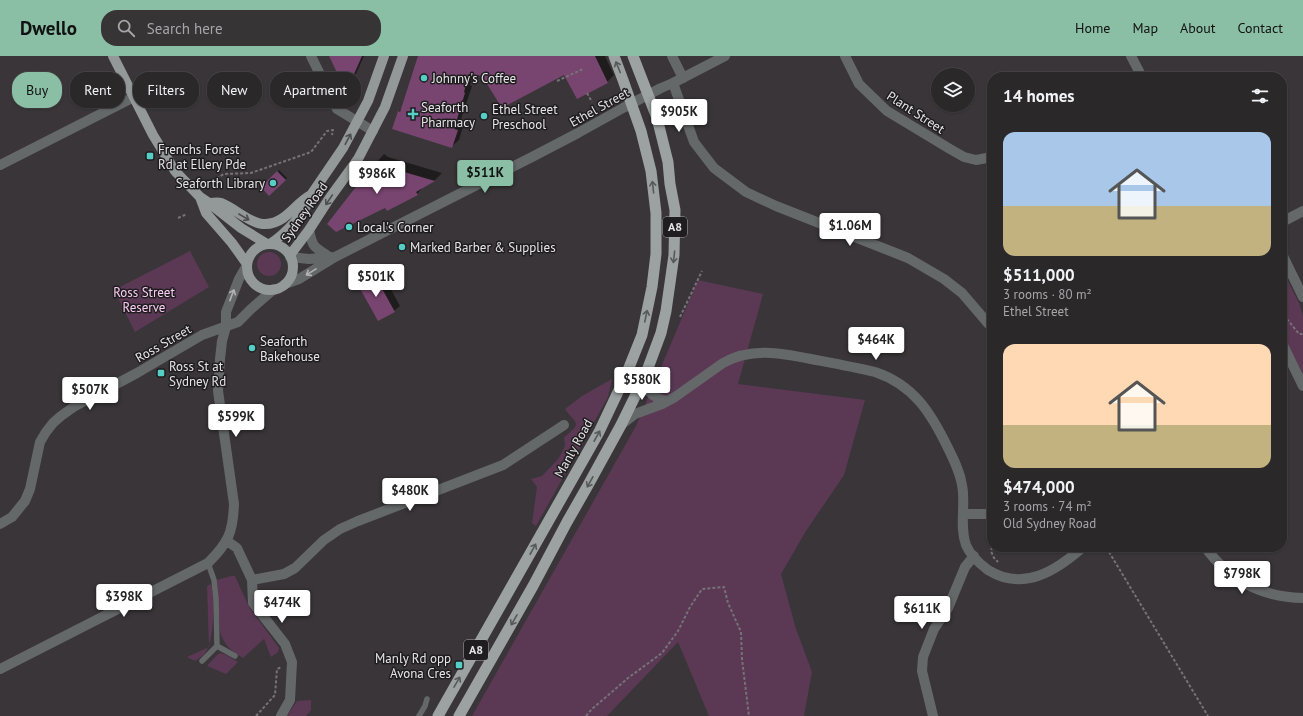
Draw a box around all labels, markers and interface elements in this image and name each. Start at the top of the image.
search box [101,10,381,46]
text: Dwello [20,16,77,40]
icon: search [115,17,137,39]
text: Search here [147,19,223,38]
text: Home [1075,19,1110,37]
text: Map [1132,19,1158,37]
text: About [1180,19,1216,37]
text: Contact [1238,19,1283,37]
one-way arrow [614,62,622,74]
map controls [931,68,975,112]
button: layers [931,68,975,112]
place label: Johnny's Coffee [431,70,516,87]
chip: Buy [12,72,62,108]
chip: Rent [70,72,125,108]
chip: Filters [133,72,199,108]
chip: New [207,72,262,108]
chip: Apartment [270,72,361,108]
marker: Johnny's Coffee [419,73,429,83]
street label: Ethel Street [566,84,633,131]
text: 14 homes [1003,85,1074,107]
icon: filters [1249,85,1271,107]
street label: Plant Street [884,87,948,138]
place label: Seaforth Pharmacy [421,99,475,131]
pin: $905K [651,99,707,133]
place label: Ethel Street Preschool [492,101,558,133]
text: $905K [660,103,698,120]
marker: Seaforth Pharmacy [408,109,418,119]
marker: Ethel Street Preschool [479,111,489,121]
one-way arrow [344,133,352,145]
place label: Frenchs Forest Rd at Ellery Pde [158,141,246,173]
marker: Frenchs Forest Rd at Ellery Pde [145,151,155,161]
icon: home [1101,158,1173,230]
pin: $511K [457,160,513,194]
pin: $986K [349,161,405,195]
text: $511K [466,164,504,181]
text: $986K [358,165,396,182]
place label: Seaforth Library [176,175,265,192]
marker: Seaforth Library [268,178,278,188]
street label: Sydney Road [277,179,331,246]
one-way arrow [649,181,657,194]
one-way arrow [325,194,333,205]
one-way arrow [238,213,250,221]
pin: $1.06M [817,213,883,247]
road number: A8 [663,217,687,237]
text: $1.06M [828,217,872,234]
place label: Local's Corner [357,219,434,236]
marker: Local's Corner [344,222,354,232]
place label: Marked Barber & Supplies [410,239,556,256]
marker: Marked Barber & Supplies [397,242,407,252]
one-way arrow [670,250,678,263]
pin: $501K [348,264,404,298]
text: $511,000 [1003,264,1075,286]
one-way arrow [306,268,317,276]
text: $501K [357,268,395,285]
park label: Ross Street Reserve [113,284,175,316]
text: 3 rooms · 80 m² [1003,286,1092,303]
one-way arrow [229,290,237,302]
text: Ethel Street [1003,303,1069,320]
one-way arrow [642,310,650,323]
street label: Ross Street [132,320,195,366]
pin: $464K [848,327,904,361]
text: $464K [857,331,895,348]
place label: Seaforth Bakehouse [260,333,320,365]
marker: Seaforth Bakehouse [247,343,257,353]
place label: Ross St at Sydney Rd [169,358,226,390]
pin: $580K [614,367,670,401]
marker: Ross St at Sydney Rd [156,368,166,378]
icon: home [1101,370,1173,442]
text: $580K [623,371,661,388]
pin: $507K [62,377,118,411]
text: $507K [71,381,109,398]
pin: $599K [208,404,264,438]
text: $599K [217,408,255,425]
street label: Manly Road [550,416,596,480]
one-way arrow [593,430,601,442]
one-way arrow [586,476,593,488]
text: $474,000 [1003,476,1075,498]
pin: $480K [382,478,438,512]
text: $480K [391,482,429,499]
text: 3 rooms · 74 m² [1003,498,1092,515]
text: Old Sydney Road [1003,515,1096,532]
one-way arrow [529,544,537,556]
pin: $798K [1214,561,1270,595]
text: $798K [1223,565,1261,582]
pin: $398K [96,584,152,618]
text: $398K [105,588,143,605]
pin: $474K [254,590,310,624]
text: $474K [263,594,301,611]
pin: $611K [894,596,950,630]
text: $611K [903,600,941,617]
one-way arrow [509,614,517,626]
road number: A8 [464,640,488,660]
place label: Manly Rd opp Avona Cres [375,650,451,682]
marker: Manly Rd opp Avona Cres [454,660,464,670]
one-way arrow [454,676,462,688]

